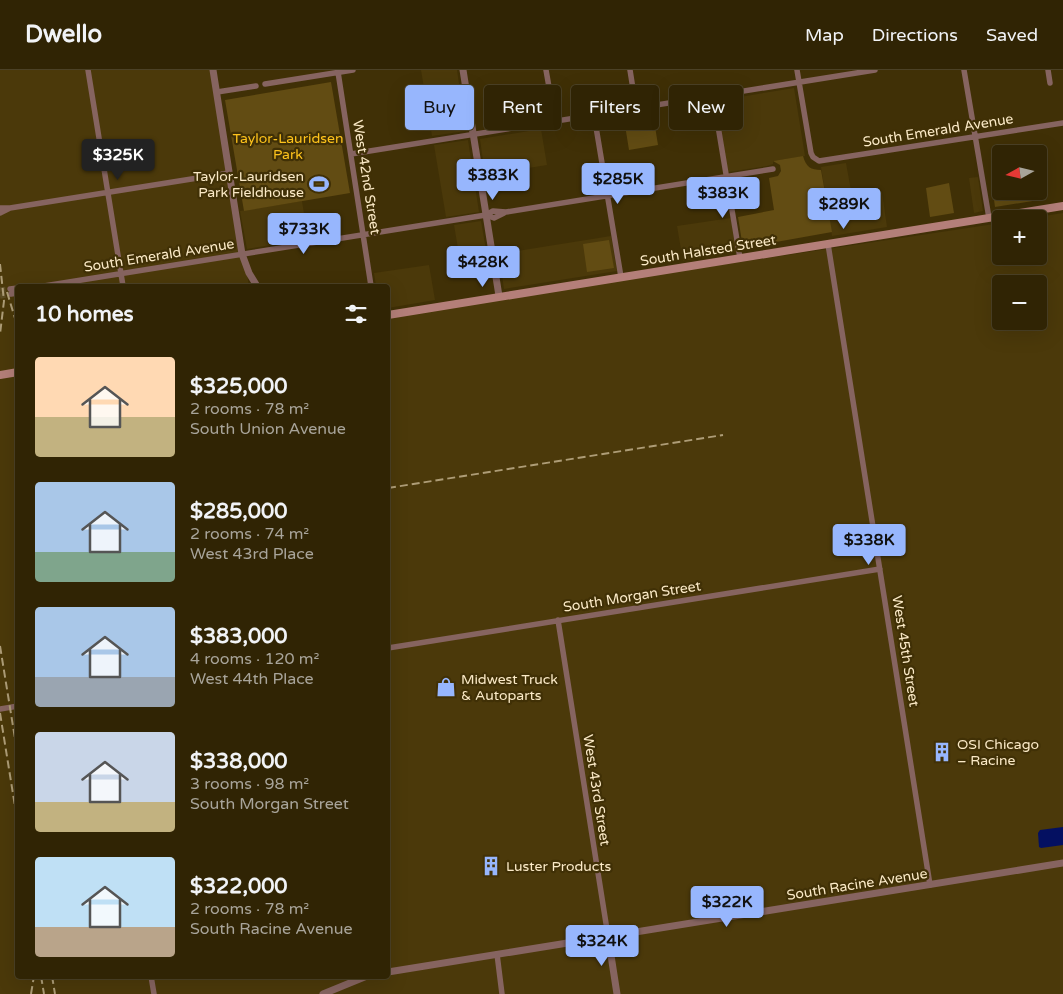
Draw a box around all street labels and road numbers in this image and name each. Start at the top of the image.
street label: South Emerald Avenue [862,110,1015,151]
street label: West 42nd Street [349,119,384,236]
street label: South Halsted Street [639,231,778,270]
street label: South Emerald Avenue [83,235,236,276]
street label: South Morgan Street [562,577,703,616]
street label: West 45th Street [888,594,923,708]
street label: West 43rd Street [579,733,614,848]
street label: South Racine Avenue [786,865,929,904]

